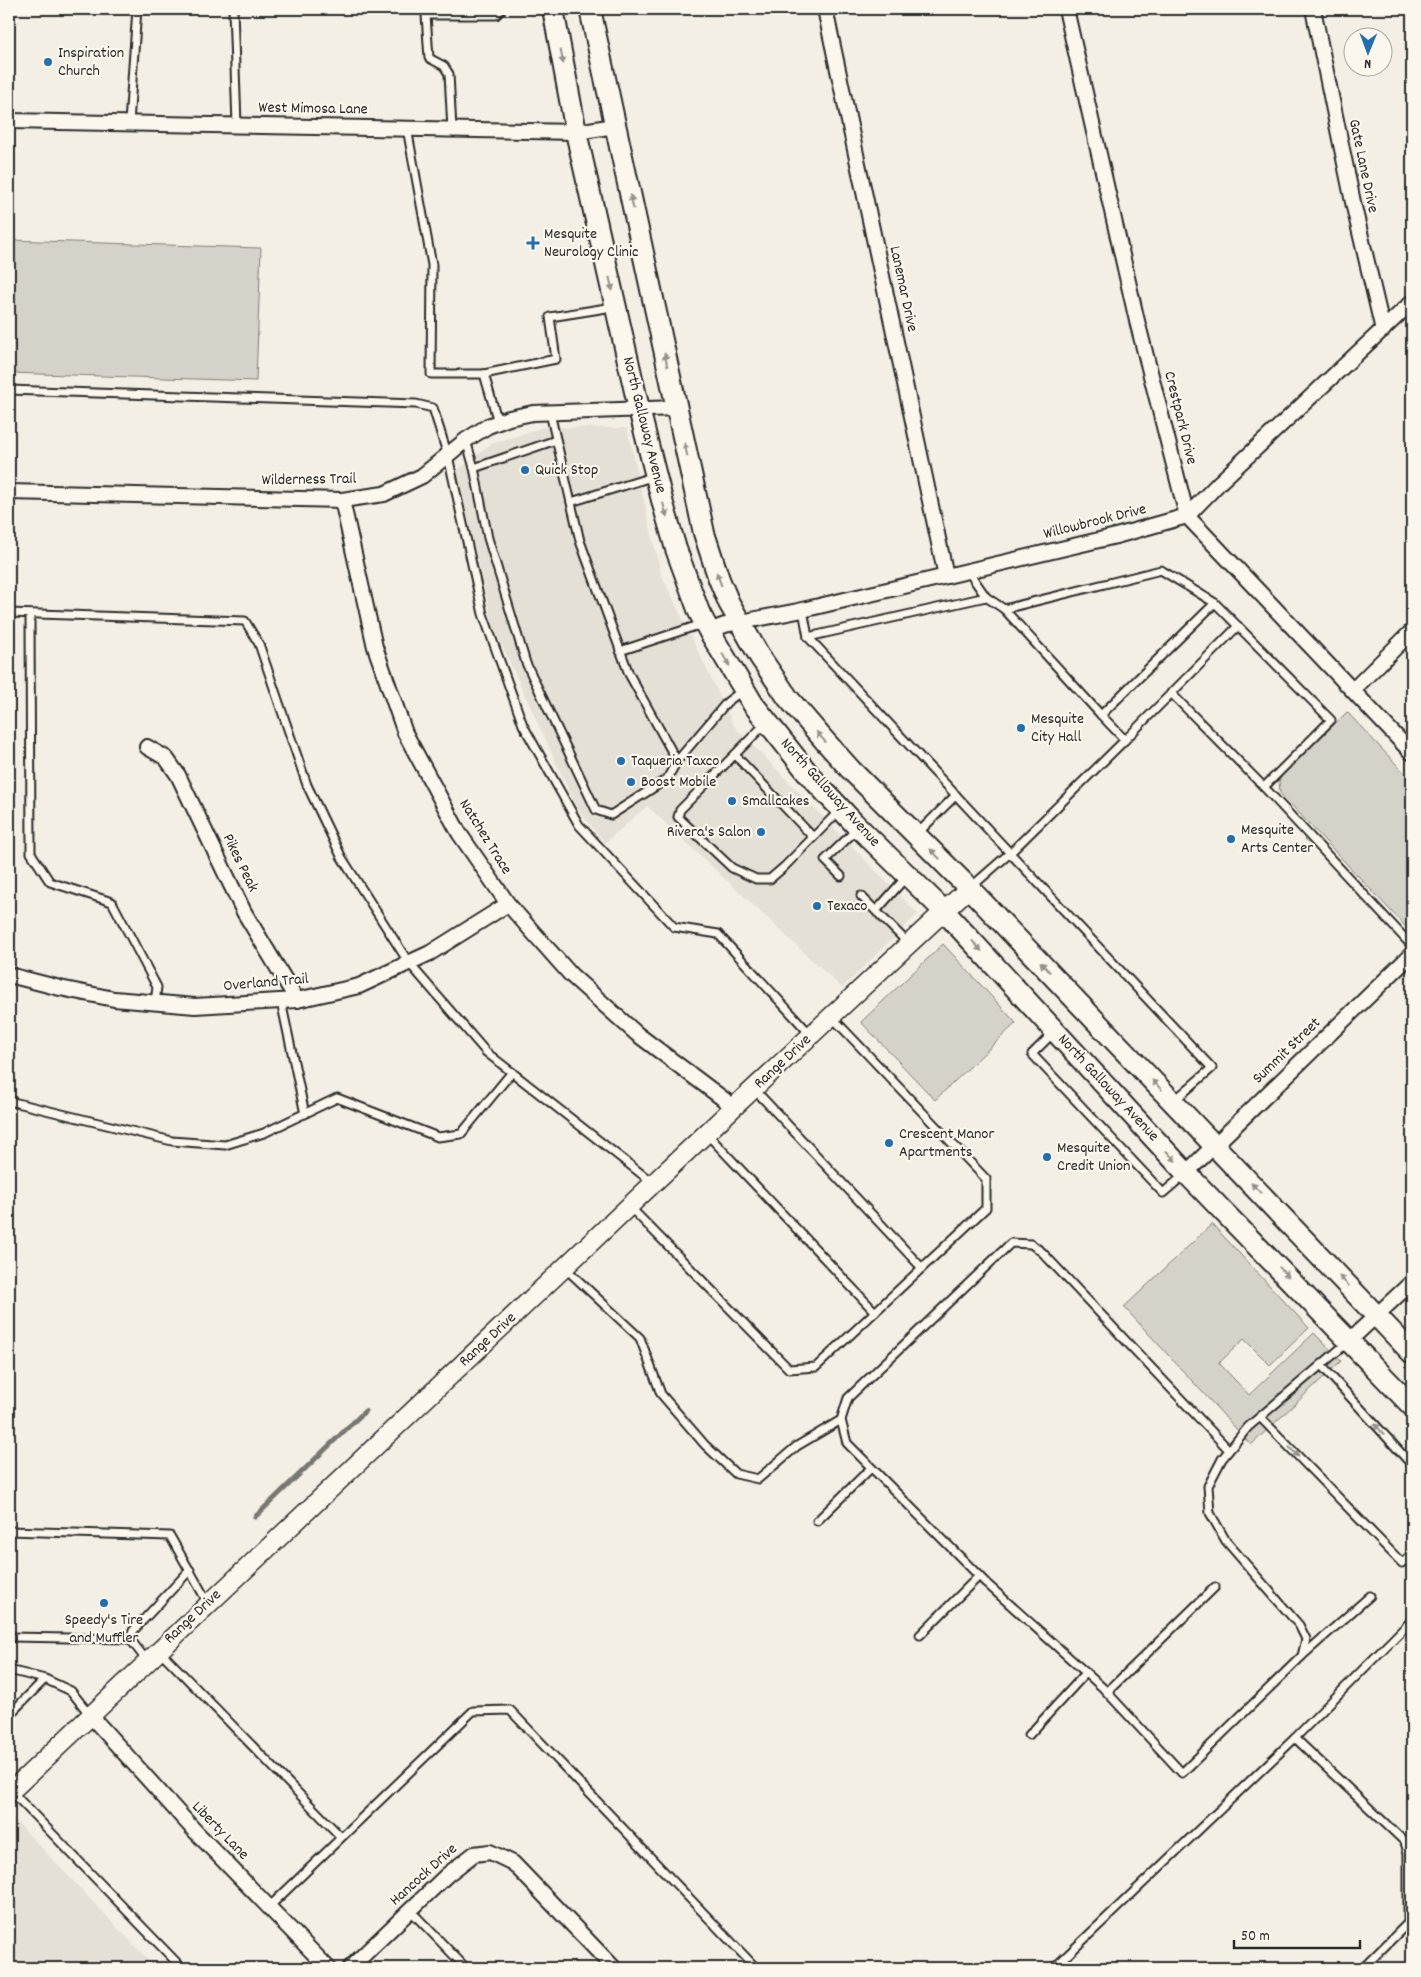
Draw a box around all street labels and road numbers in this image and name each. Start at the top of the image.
street label: West Mimosa Lane [258,97,368,121]
street label: Gate Lane Drive [1342,117,1384,215]
street label: Lanemar Drive [883,244,923,334]
street label: North Galloway Avenue [616,354,672,496]
street label: Crestpark Drive [1157,369,1203,467]
street label: Wilderness Trail [262,468,357,492]
street label: Willowbrook Drive [1041,498,1149,546]
street label: North Galloway Avenue [775,733,885,853]
street label: Natchez Trace [453,795,517,879]
street label: Pikes Peak [216,830,264,896]
street label: Overland Trail [223,968,310,998]
street label: Summit Street [1248,1012,1326,1090]
street label: Range Drive [749,1029,817,1095]
street label: North Galloway Avenue [1052,1029,1164,1147]
street label: Range Drive [454,1307,522,1373]
street label: Range Drive [159,1584,227,1650]
street label: Liberty Lane [186,1796,254,1866]
street label: Hancock Drive [385,1838,463,1912]

